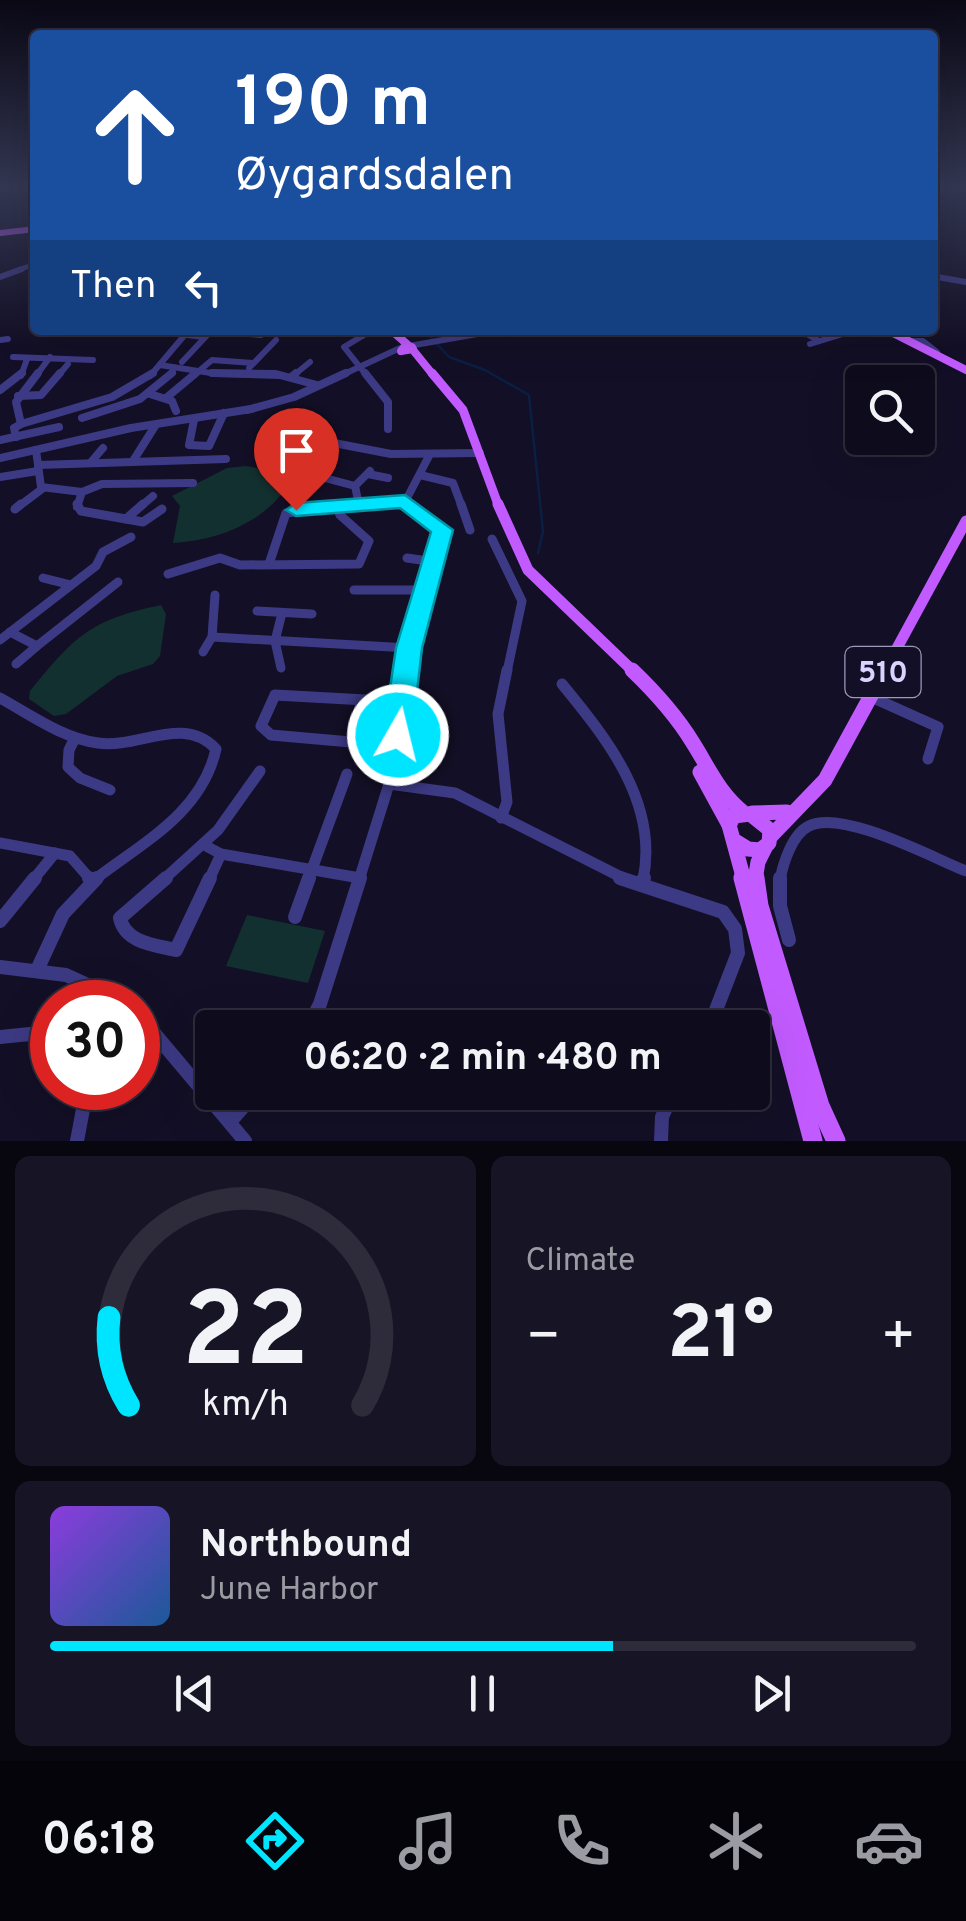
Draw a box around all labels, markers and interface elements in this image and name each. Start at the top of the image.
text: 190 m [235,62,431,151]
icon: ahead [70,70,200,200]
text: Øygardsdalen [235,149,514,206]
icon: left [176,260,231,315]
text: Then [70,263,156,312]
map controls [845,365,935,455]
button: search [845,365,935,455]
pin [254,408,339,511]
icon: arrive [269,423,324,478]
road number: 510 [846,647,920,697]
position arrow [346,683,450,787]
speed limit sign: 30 [30,980,160,1110]
text: 06:20 · 2 min · 480 m [303,1035,662,1084]
text: Climate [526,1242,635,1282]
text: 22 [182,1271,309,1403]
text: 21° [667,1290,774,1385]
text: − [526,1304,561,1374]
text: + [881,1304,916,1374]
text: km/h [202,1383,289,1429]
text: Northbound [200,1522,412,1571]
text: June Harbor [200,1571,379,1611]
icon: previous [167,1666,222,1721]
icon: pause [455,1666,510,1721]
icon: next [744,1666,799,1721]
icon: directions [240,1806,310,1876]
icon: music [393,1806,463,1876]
icon: phone [547,1806,617,1876]
icon: climate [701,1806,771,1876]
icon: car [854,1806,924,1876]
text: 06:18 [42,1813,156,1870]

